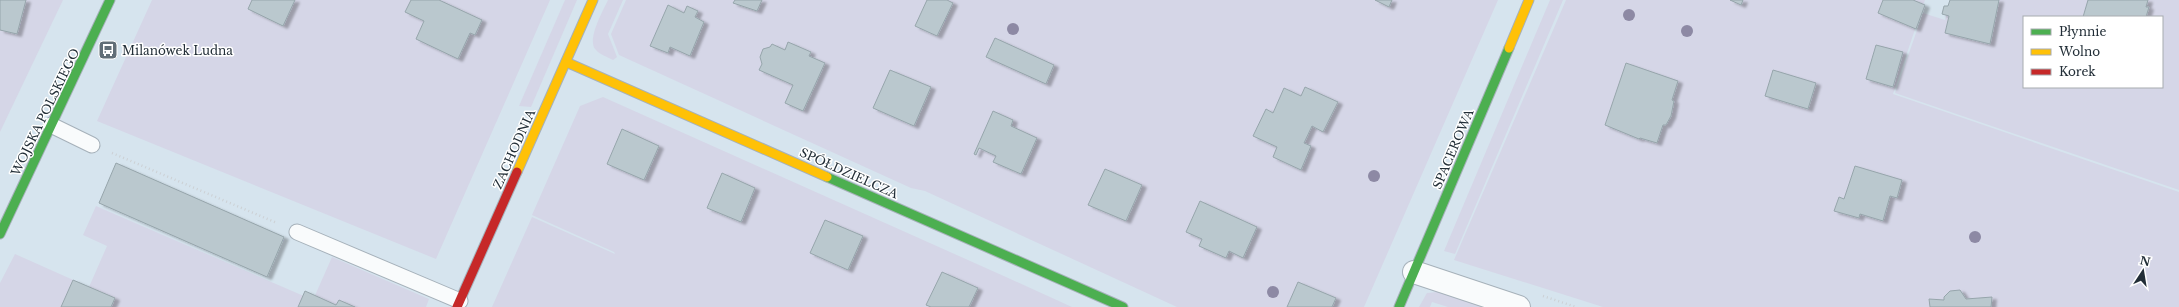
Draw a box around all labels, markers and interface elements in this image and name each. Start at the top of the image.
legend [2023,16,2163,88]
text: Płynnie [2059,24,2106,39]
bus stop icon: Milanówek Ludna [97,39,119,61]
place label: Milanówek Ludna [122,43,233,58]
text: Wolno [2058,44,2100,59]
street label: WOJSKA POLSKIEGO [7,46,82,179]
text: Korek [2059,64,2096,79]
street label: ZACHODNIA [490,106,539,191]
street label: SPACEROWA [1429,106,1477,191]
street label: SPÓŁDZIELCZA [797,144,902,202]
north arrow [2123,251,2163,291]
text: N [2139,253,2152,269]

